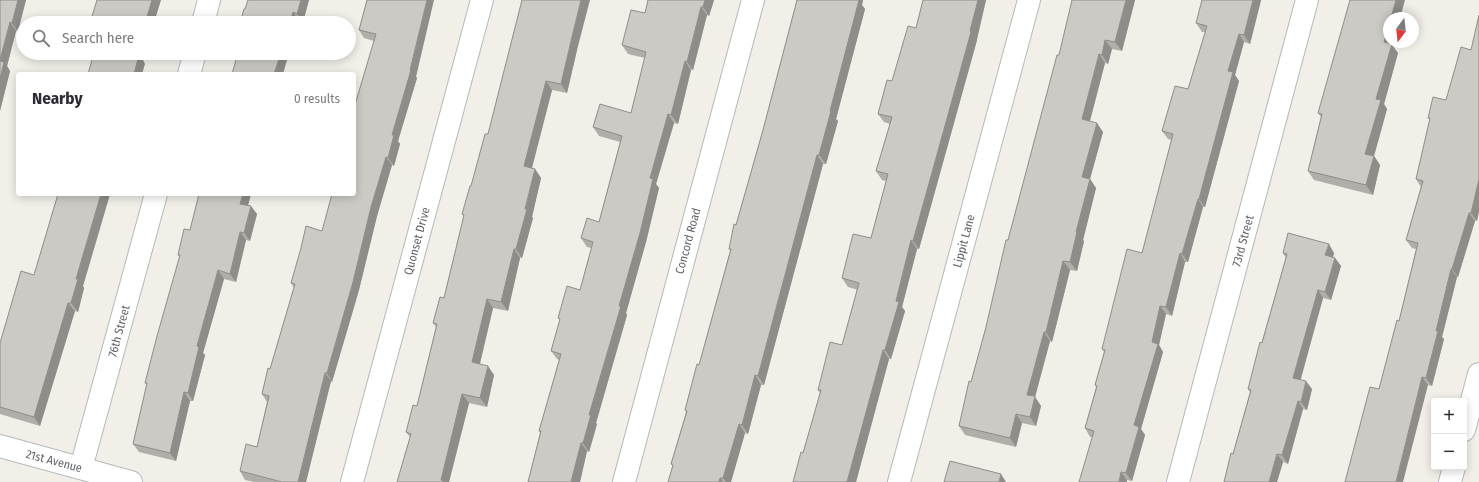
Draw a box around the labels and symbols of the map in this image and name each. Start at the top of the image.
north arrow [1383,12,1419,48]
street label: Quonset Drive [401,205,433,276]
street label: Concord Road [672,206,704,276]
street label: Lippit Lane [950,213,978,269]
street label: 73rd Street [1229,214,1257,268]
street label: 76th Street [105,303,133,358]
street label: 21st Avenue [24,447,84,475]

